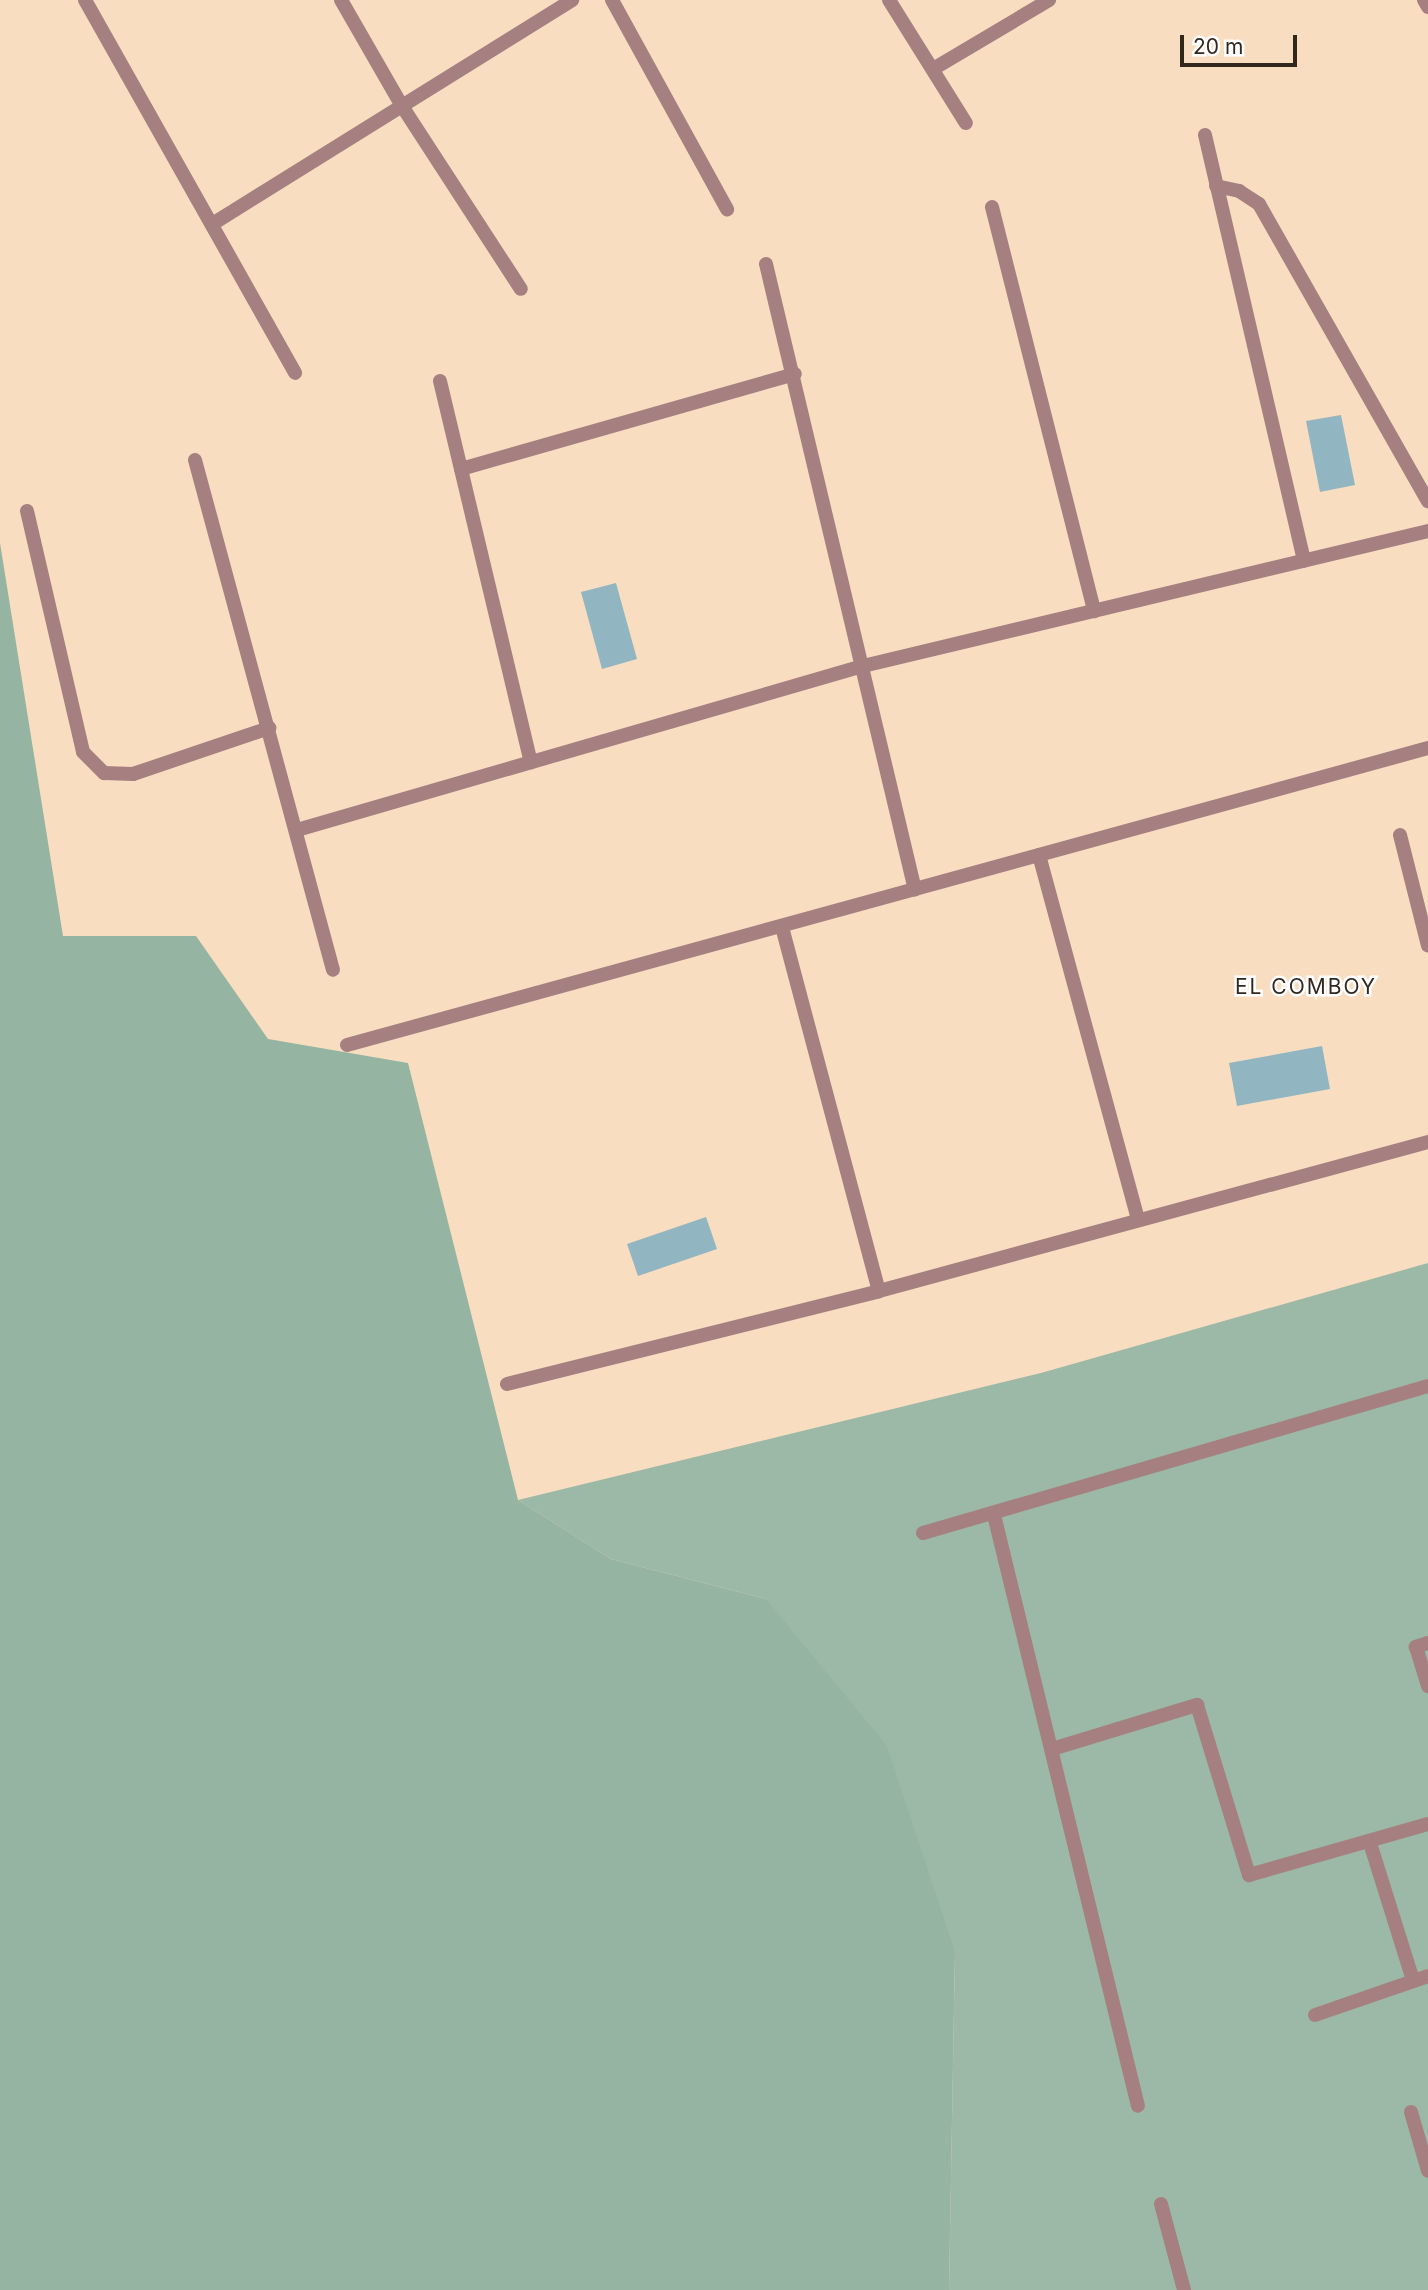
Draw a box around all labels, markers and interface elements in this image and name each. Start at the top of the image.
scale bar [1183,21,1300,65]
text: 20 m [1193,34,1243,59]
district label: EL COMBOY [1236,974,1376,1000]

